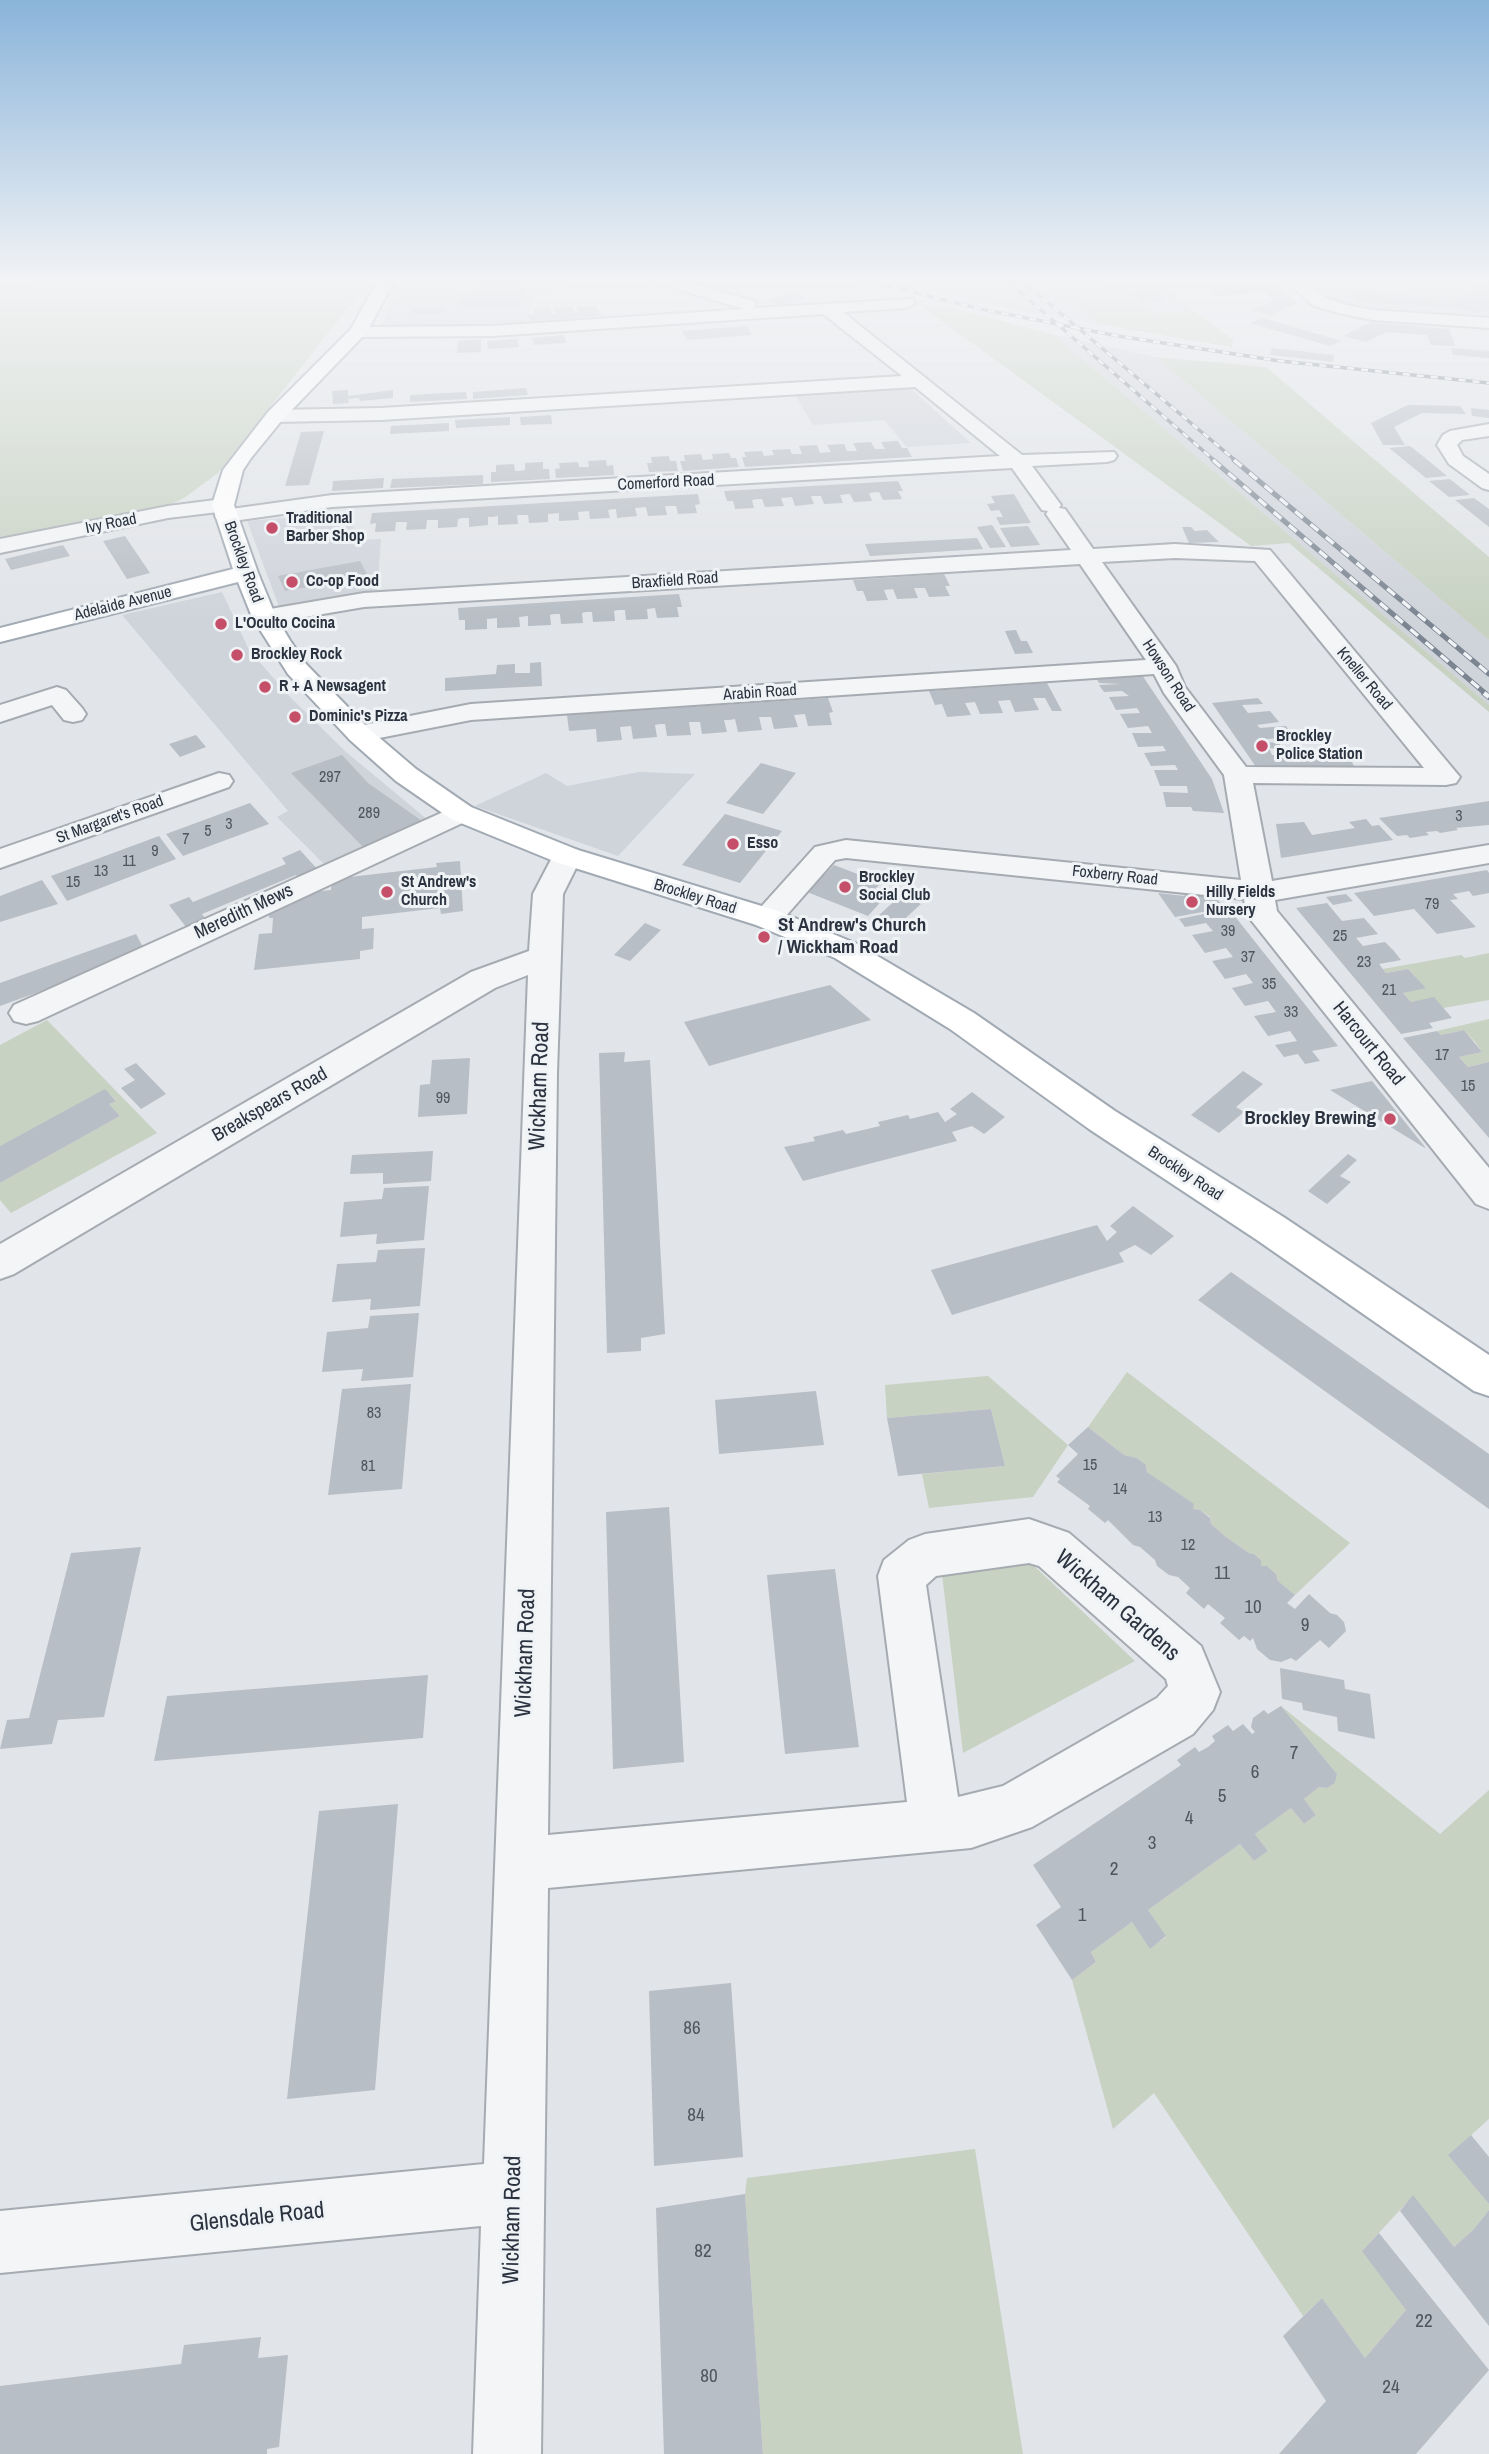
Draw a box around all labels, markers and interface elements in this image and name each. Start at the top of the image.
street label: Comerford Road [617,471,715,495]
place label: Traditional Barber Shop [286,509,365,547]
street label: Ivy Road [84,510,138,538]
street label: Brockley Road [219,519,267,605]
marker: Traditional Barber Shop [264,520,280,536]
street label: Braxfield Road [631,568,719,594]
place label: Co-op Food [306,572,379,592]
marker: Co-op Food [284,574,300,590]
street label: Adelaide Avenue [72,583,174,625]
place label: L'Oculto Cocina [235,614,335,634]
marker: L'Oculto Cocina [213,616,229,632]
street label: Howson Road [1138,636,1198,716]
street label: Kneller Road [1332,644,1396,714]
place label: Brockley Rock [251,645,342,665]
marker: Brockley Rock [229,647,245,663]
place label: R + A Newsagent [279,677,386,697]
marker: R + A Newsagent [257,679,273,695]
street label: Arabin Road [723,681,797,705]
place label: Dominic's Pizza [309,707,408,727]
marker: Dominic's Pizza [287,709,303,725]
place label: Brockley Police Station [1276,727,1363,765]
marker: Brockley Police Station [1254,738,1270,754]
house number: 297 [319,768,341,788]
street label: St Margaret's Road [54,792,166,848]
house number: 289 [358,804,380,824]
house number: 3 [1455,807,1463,827]
house number: 3 [225,815,233,835]
house number: 5 [204,822,212,842]
house number: 7 [182,830,190,850]
place label: Esso [747,834,778,854]
marker: Esso [725,836,741,852]
house number: 9 [151,842,159,862]
house number: 11 [122,852,136,872]
house number: 13 [94,862,108,882]
street label: Foxberry Road [1071,862,1159,890]
place label: Brockley Social Club [859,868,930,906]
house number: 15 [66,873,80,893]
place label: St Andrew's Church [401,873,476,911]
street label: Brockley Road [651,875,739,919]
street label: Meredith Mews [191,879,297,945]
marker: Brockley Social Club [837,879,853,895]
place label: Hilly Fields Nursery [1206,883,1275,921]
marker: St Andrew's Church [379,884,395,900]
marker: Hilly Fields Nursery [1184,894,1200,910]
house number: 79 [1425,895,1439,915]
place label: St Andrew's Church / Wickham Road [778,915,926,959]
house number: 39 [1221,922,1235,942]
house number: 25 [1333,927,1347,947]
marker: St Andrew's Church / Wickham Road [756,929,772,945]
house number: 37 [1241,948,1255,968]
house number: 23 [1357,953,1371,973]
house number: 35 [1262,975,1276,995]
house number: 21 [1382,981,1396,1001]
street label: Harcourt Road [1327,997,1409,1091]
house number: 33 [1284,1003,1298,1023]
street label: Wickham Road [524,1021,556,1151]
house number: 17 [1435,1046,1449,1066]
street label: Breakspears Road [208,1063,332,1147]
house number: 15 [1461,1077,1475,1097]
house number: 99 [436,1089,450,1109]
place label: Brockley Brewing [1244,1108,1376,1130]
marker: Brockley Brewing [1382,1111,1398,1127]
street label: Brockley Road [1144,1143,1226,1205]
house number: 83 [367,1404,381,1424]
house number: 15 [1083,1456,1097,1476]
house number: 81 [361,1457,375,1477]
house number: 14 [1113,1480,1127,1500]
house number: 13 [1148,1508,1162,1528]
house number: 12 [1181,1536,1195,1556]
street label: Wickham Gardens [1049,1544,1185,1668]
house number: 11 [1214,1563,1230,1585]
street label: Wickham Road [510,1588,542,1718]
house number: 10 [1244,1597,1262,1619]
house number: 9 [1301,1615,1309,1637]
house number: 7 [1290,1743,1298,1765]
house number: 6 [1251,1762,1259,1784]
house number: 5 [1218,1786,1226,1808]
house number: 4 [1185,1808,1193,1830]
house number: 3 [1148,1833,1156,1855]
house number: 2 [1110,1859,1118,1881]
house number: 1 [1078,1905,1086,1927]
house number: 86 [683,2018,701,2040]
house number: 84 [687,2105,705,2127]
street label: Wickham Road [498,2155,528,2285]
street label: Glensdale Road [188,2197,326,2239]
house number: 82 [694,2241,712,2263]
house number: 22 [1415,2311,1433,2333]
house number: 80 [700,2366,718,2388]
house number: 24 [1382,2377,1400,2399]

